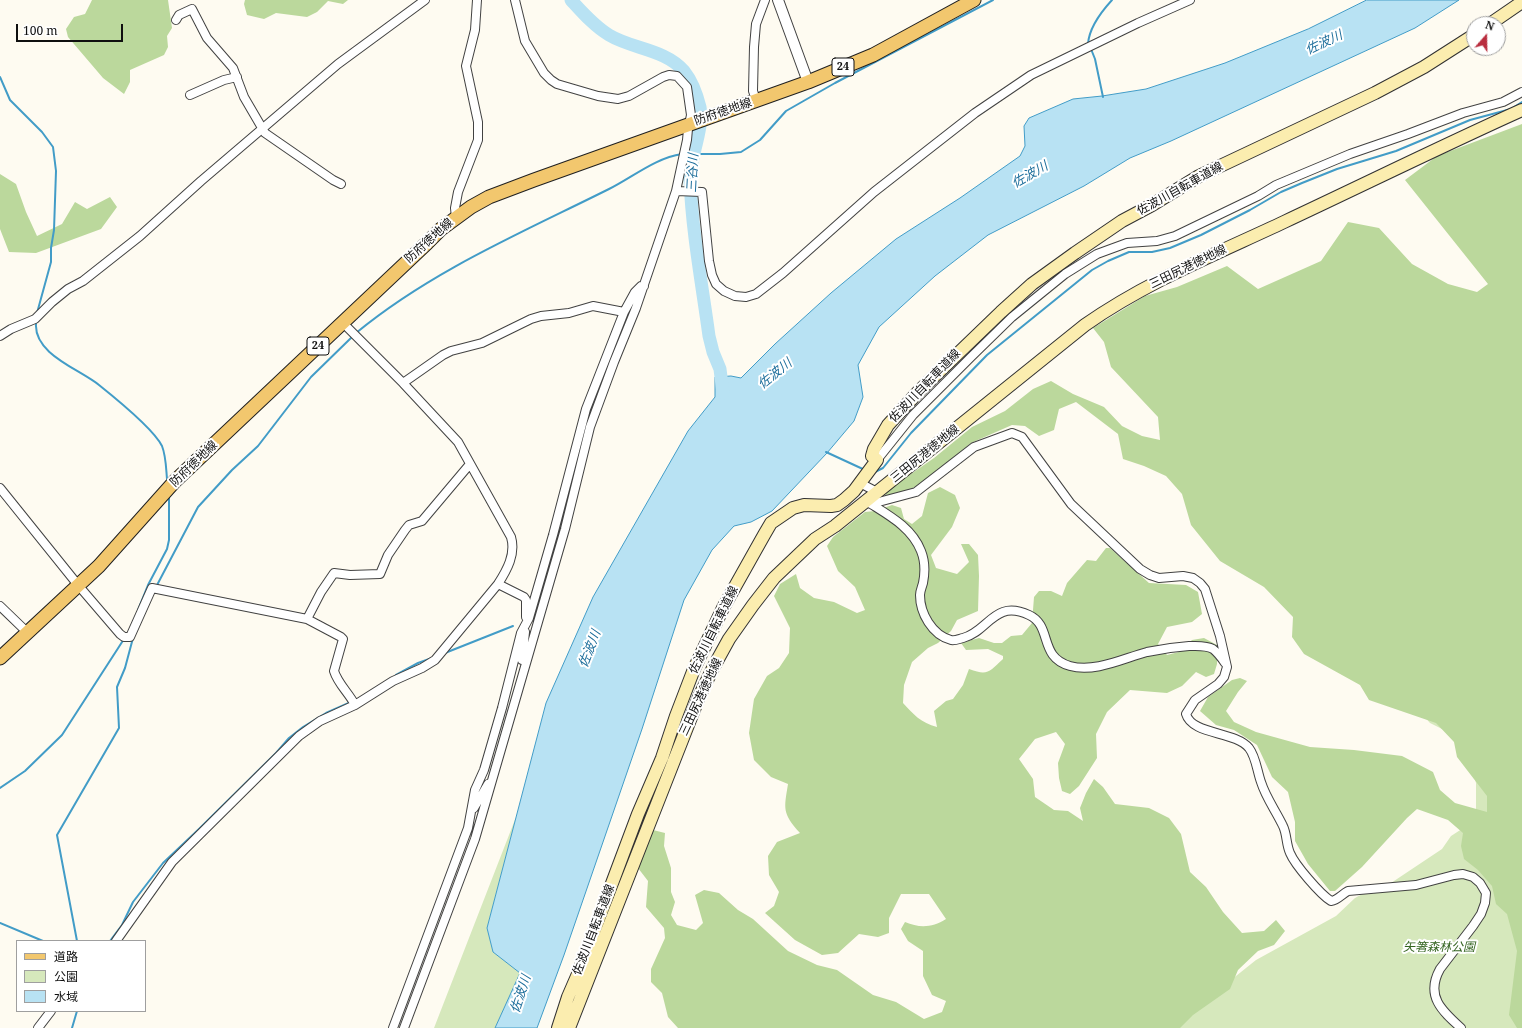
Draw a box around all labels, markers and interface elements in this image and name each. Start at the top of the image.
scale bar [18,16,125,42]
north arrow [1466,16,1506,56]
text: N [1483,17,1497,34]
text: 100 m [23,22,58,39]
water label: 佐波川 [1303,28,1345,58]
road number: 24 [832,58,854,76]
street label: 防府徳地線 [692,95,754,129]
water label: 三谷川 [684,153,702,193]
water label: 佐波川 [1009,158,1051,192]
street label: 佐波川自転車道線 [1135,159,1225,219]
street label: 防府徳地線 [402,216,456,266]
street label: 三田尻港徳地線 [1147,242,1229,292]
road number: 24 [307,337,329,355]
street label: 佐波川自転車道線 [886,346,964,426]
water label: 佐波川 [755,356,795,392]
street label: 三田尻港徳地線 [888,422,962,486]
street label: 防府徳地線 [167,438,221,490]
street label: 佐波川自転車道線 [686,584,742,676]
water label: 佐波川 [576,628,604,670]
street label: 三田尻港徳地線 [677,656,725,738]
street label: 佐波川自転車道線 [570,883,618,977]
legend [16,940,146,1012]
park label: 矢箸森林公園 [1403,941,1475,955]
text: 道路 [54,948,78,965]
text: 公園 [54,968,78,985]
water label: 佐波川 [508,973,534,1015]
text: 水域 [54,988,78,1005]

